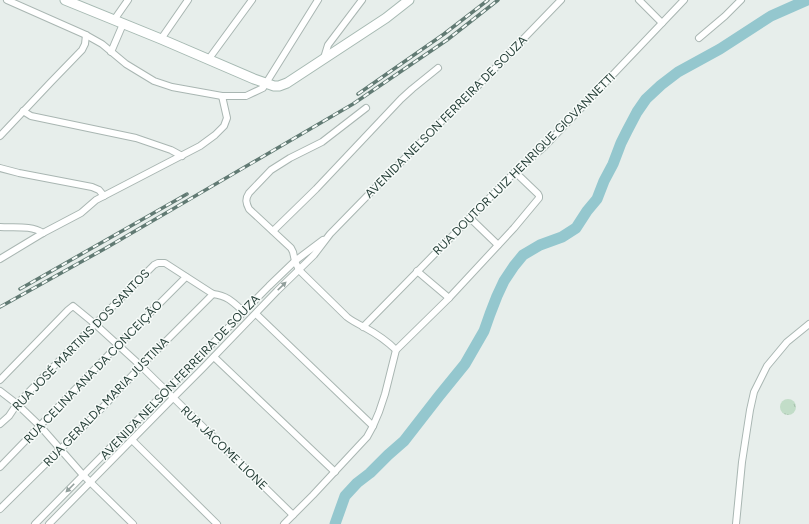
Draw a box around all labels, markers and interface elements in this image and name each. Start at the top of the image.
street label: AVENIDA NELSON FERREIRA DE SOUZA [362,33,530,201]
street label: RUA DOUTOR LUIZ HENRIQUE GIOVANNETTI [430,70,618,258]
street label: RUA JOSÉ MARTINS DOS SANTOS [10,266,152,414]
one-way arrow [277,281,287,291]
street label: AVENIDA NELSON FERREIRA DE SOUZA [97,292,263,462]
street label: RUA CELINA ANA DA CONCEIÇÃO [21,298,165,446]
street label: RUA GERALDA MARIA JUSTINA [41,335,171,469]
street label: RUA JÁCOME LIONE [178,403,270,493]
one-way arrow [66,483,75,493]

